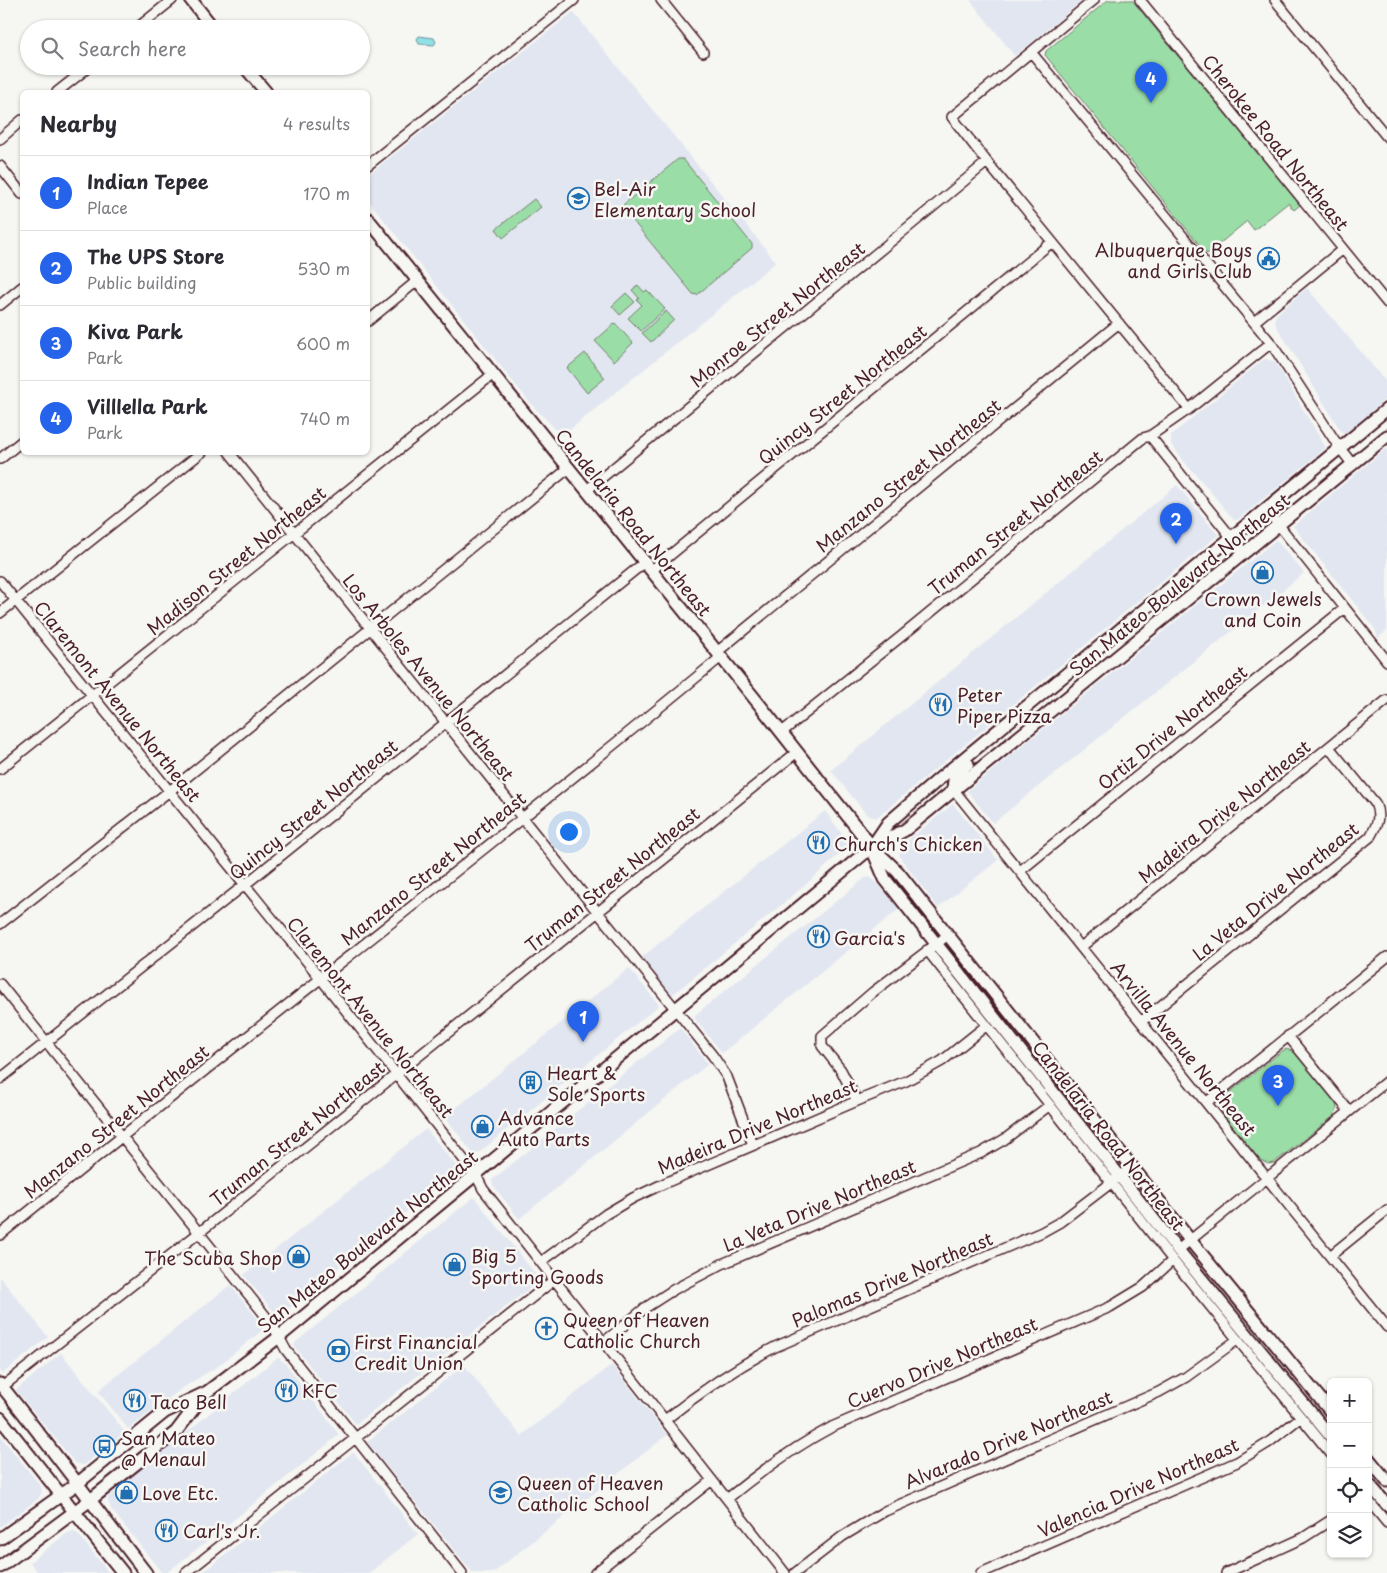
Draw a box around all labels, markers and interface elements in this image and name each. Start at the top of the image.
search box [20,20,370,75]
icon: search [38,34,66,62]
text: Search here [78,34,187,62]
street label: Cherokee Road Northeast [1196,48,1356,236]
pin: 4 [1135,62,1167,103]
text: Nearby [40,107,117,139]
text: 4 results [283,111,350,135]
text: Indian Tepee [87,167,208,195]
place label: Bel-Air Elementary School [594,175,756,223]
text: 1 [52,181,60,205]
text: 170 m [304,181,350,205]
school or university icon: Bel-Air Elementary School [566,186,590,210]
text: Place [87,195,128,219]
street label: Monroe Street Northeast [684,235,870,393]
place label: Albuquerque Boys and Girls Club [1095,236,1252,284]
text: The UPS Store [87,242,224,270]
public building icon: Albuquerque Boys and Girls Club [1256,247,1280,271]
text: 2 [50,256,62,280]
text: 530 m [297,256,350,280]
text: Public building [87,270,197,294]
text: Kiva Park [87,317,183,345]
street label: Quincy Street Northeast [752,317,932,471]
text: 3 [51,331,61,355]
text: 600 m [296,331,350,355]
text: Park [87,345,123,369]
text: Villlella Park [87,392,208,420]
street label: Manzano Street Northeast [810,392,1006,558]
text: 4 [51,406,61,430]
text: 740 m [300,406,350,430]
text: Park [87,420,123,444]
street label: Candelaria Road Northeast [550,422,718,622]
street label: Truman Street Northeast [922,443,1108,601]
street label: Madison Street Northeast [141,479,331,641]
street label: San Mateo Boulevard Northeast [1063,486,1295,682]
pin: 2 [1160,503,1192,544]
shop icon: Crown Jewels and Coin [1251,561,1275,585]
street label: Los Arboles Avenue Northeast [337,568,521,786]
place label: Crown Jewels and Coin [1204,585,1322,633]
street label: Claremont Avenue Northeast [28,595,208,807]
street label: Ortiz Drive Northeast [1091,658,1253,796]
place label: Peter Piper Pizza [957,681,1053,729]
restaurant icon: Peter Piper Pizza [929,692,953,716]
street label: Quincy Street Northeast [223,732,403,886]
street label: Madeira Drive Northeast [1132,733,1316,889]
street label: Manzano Street Northeast [335,785,531,951]
street label: Truman Street Northeast [519,800,705,958]
street label: La Veta Drive Northeast [1186,815,1364,967]
your location [556,819,582,845]
place label: Church's Chicken [834,830,983,857]
restaurant icon: Church's Chicken [806,831,830,855]
street label: Claremont Avenue Northeast [281,911,461,1123]
place label: Garcia's [834,924,905,951]
restaurant icon: Garcia's [806,925,830,949]
street label: Arvilla Avenue Northeast [1105,955,1263,1141]
pin: 1 [567,1001,599,1042]
street label: Candelaria Road Northeast [1026,1034,1192,1236]
street label: Manzano Street Northeast [18,1038,214,1204]
street label: Truman Street Northeast [204,1054,390,1212]
place label: Heart & Sole Sports [547,1059,645,1107]
pin: 3 [1262,1065,1294,1106]
building icon: Heart & Sole Sports [519,1070,543,1094]
street label: Madeira Drive Northeast [653,1072,861,1180]
place label: Advance Auto Parts [498,1104,590,1152]
shop icon: Advance Auto Parts [470,1115,494,1139]
street label: San Mateo Boulevard Northeast [251,1143,483,1339]
street label: La Veta Drive Northeast [718,1152,920,1258]
street label: Palomas Drive Northeast [787,1224,997,1334]
place label: Big 5 Sporting Goods [471,1242,604,1290]
place label: The Scuba Shop [144,1244,282,1271]
shop icon: The Scuba Shop [286,1245,310,1269]
shop icon: Big 5 Sporting Goods [443,1253,467,1277]
place label: Queen of Heaven Catholic Church [563,1306,710,1354]
street label: Cuervo Drive Northeast [842,1310,1042,1414]
church icon: Queen of Heaven Catholic Church [535,1317,559,1341]
place label: First Financial Credit Union [354,1328,478,1376]
bank icon: First Financial Credit Union [326,1339,350,1363]
place label: KFC [302,1377,338,1404]
restaurant icon: KFC [274,1378,298,1402]
map controls [1327,1378,1372,1558]
button: + [1327,1378,1372,1423]
street label: Alvarado Drive Northeast [900,1383,1116,1495]
place label: Taco Bell [150,1388,227,1415]
restaurant icon: Taco Bell [122,1389,146,1413]
button: − [1327,1423,1372,1468]
place label: San Mateo @ Menaul [121,1424,215,1472]
street label: Valencia Drive Northeast [1033,1430,1243,1544]
bus stop icon: San Mateo @ Menaul [93,1435,117,1459]
button: locate [1327,1468,1372,1513]
place label: Queen of Heaven Catholic School [517,1469,664,1517]
place label: Love Etc. [142,1479,218,1506]
shop icon: Love Etc. [114,1480,138,1504]
school or university icon: Queen of Heaven Catholic School [489,1480,513,1504]
button: layers [1327,1513,1372,1558]
place label: Carl's Jr. [183,1517,260,1544]
restaurant icon: Carl's Jr. [155,1518,179,1542]

